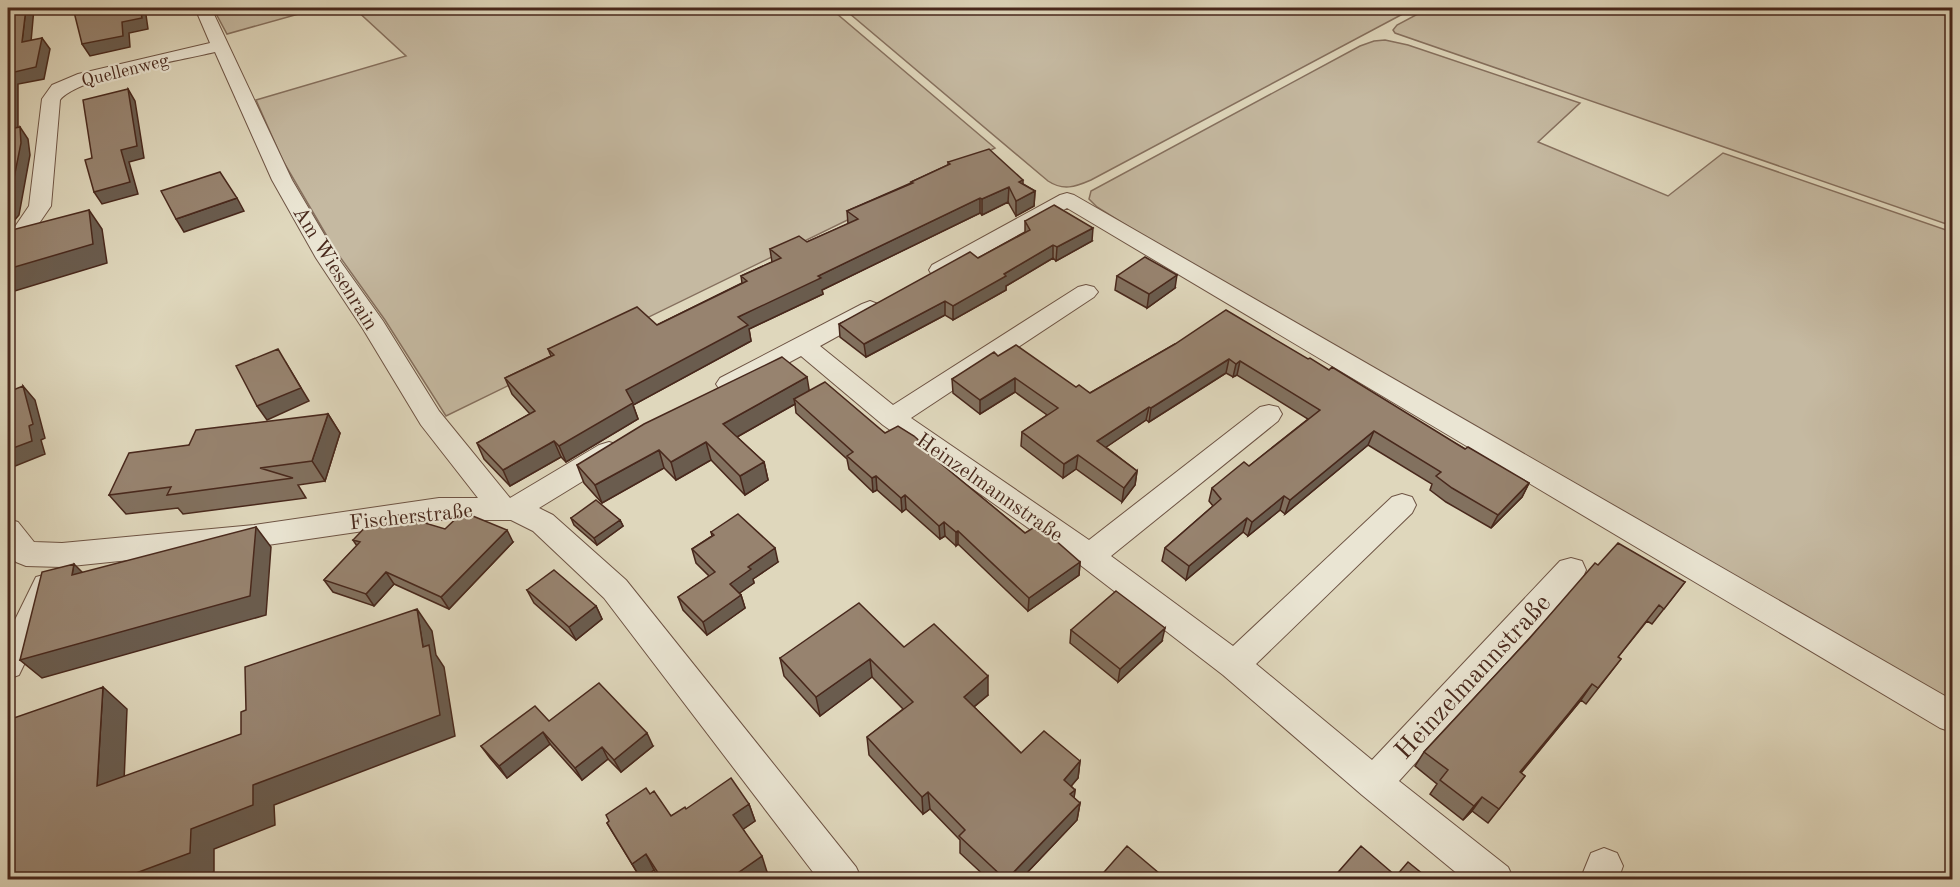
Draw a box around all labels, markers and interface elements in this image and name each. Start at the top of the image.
street label: Quellenweg [80,51,171,91]
street label: Am Wiesenrain [288,203,381,334]
street label: Heinzelmannstraße [912,430,1066,547]
street label: Fischerstraße [348,501,474,534]
street label: Heinzelmannstraße [1391,590,1556,765]

